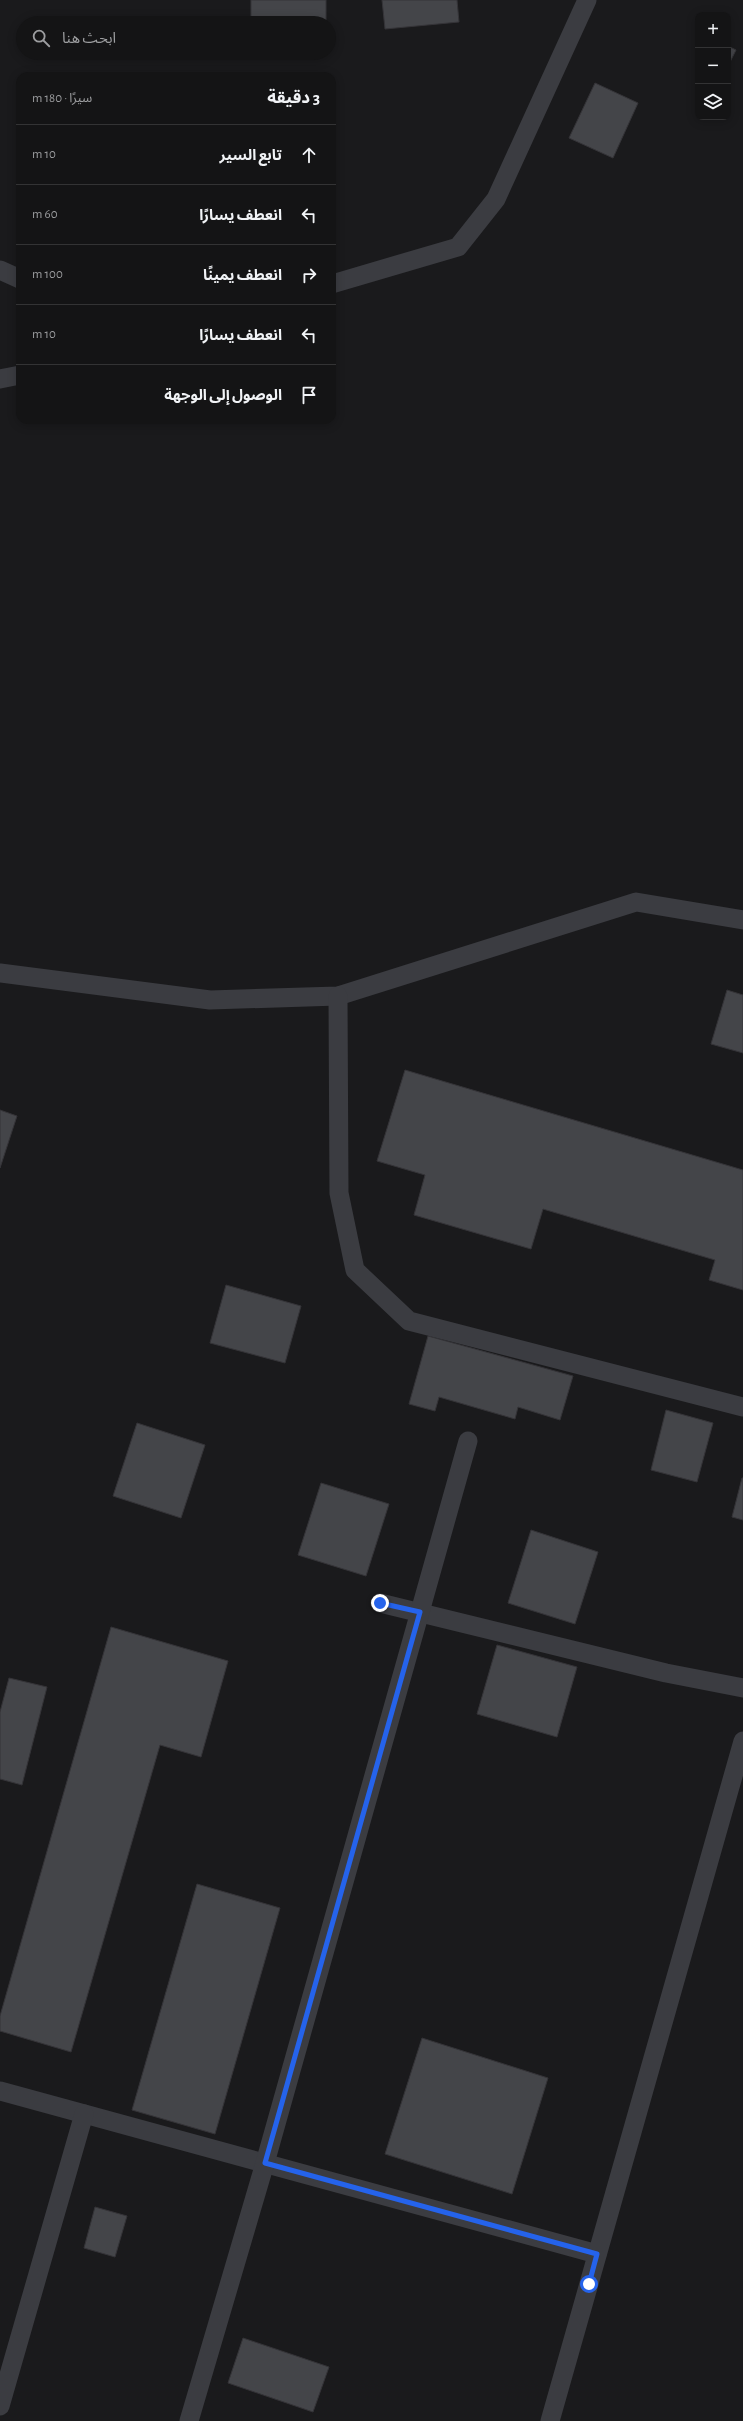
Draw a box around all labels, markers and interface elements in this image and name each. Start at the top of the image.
map controls [695,12,731,120]
button: + [695,12,731,48]
search box [16,16,336,60]
icon: search [30,27,52,49]
text: ابحث هنا [62,31,116,46]
button: − [695,48,731,84]
button: layers [695,84,731,120]
text: 3 دقيقة [267,89,320,106]
text: سيرًا · 180 m [32,92,92,105]
icon: ahead [298,144,320,166]
text: 10 m [32,148,56,161]
text: تابع السير [220,148,282,163]
icon: left [298,204,320,226]
text: 60 m [32,208,58,221]
text: انعطف يسارًا [199,208,282,223]
icon: right [298,264,320,286]
text: 100 m [32,268,63,281]
text: انعطف يمينًا [203,268,282,283]
icon: left [298,324,320,346]
text: 10 m [32,328,56,341]
text: انعطف يسارًا [199,328,282,343]
icon: arrive [298,384,320,406]
text: الوصول إلى الوجهة [164,388,282,403]
route end [371,1594,389,1612]
route start [580,2275,598,2293]

